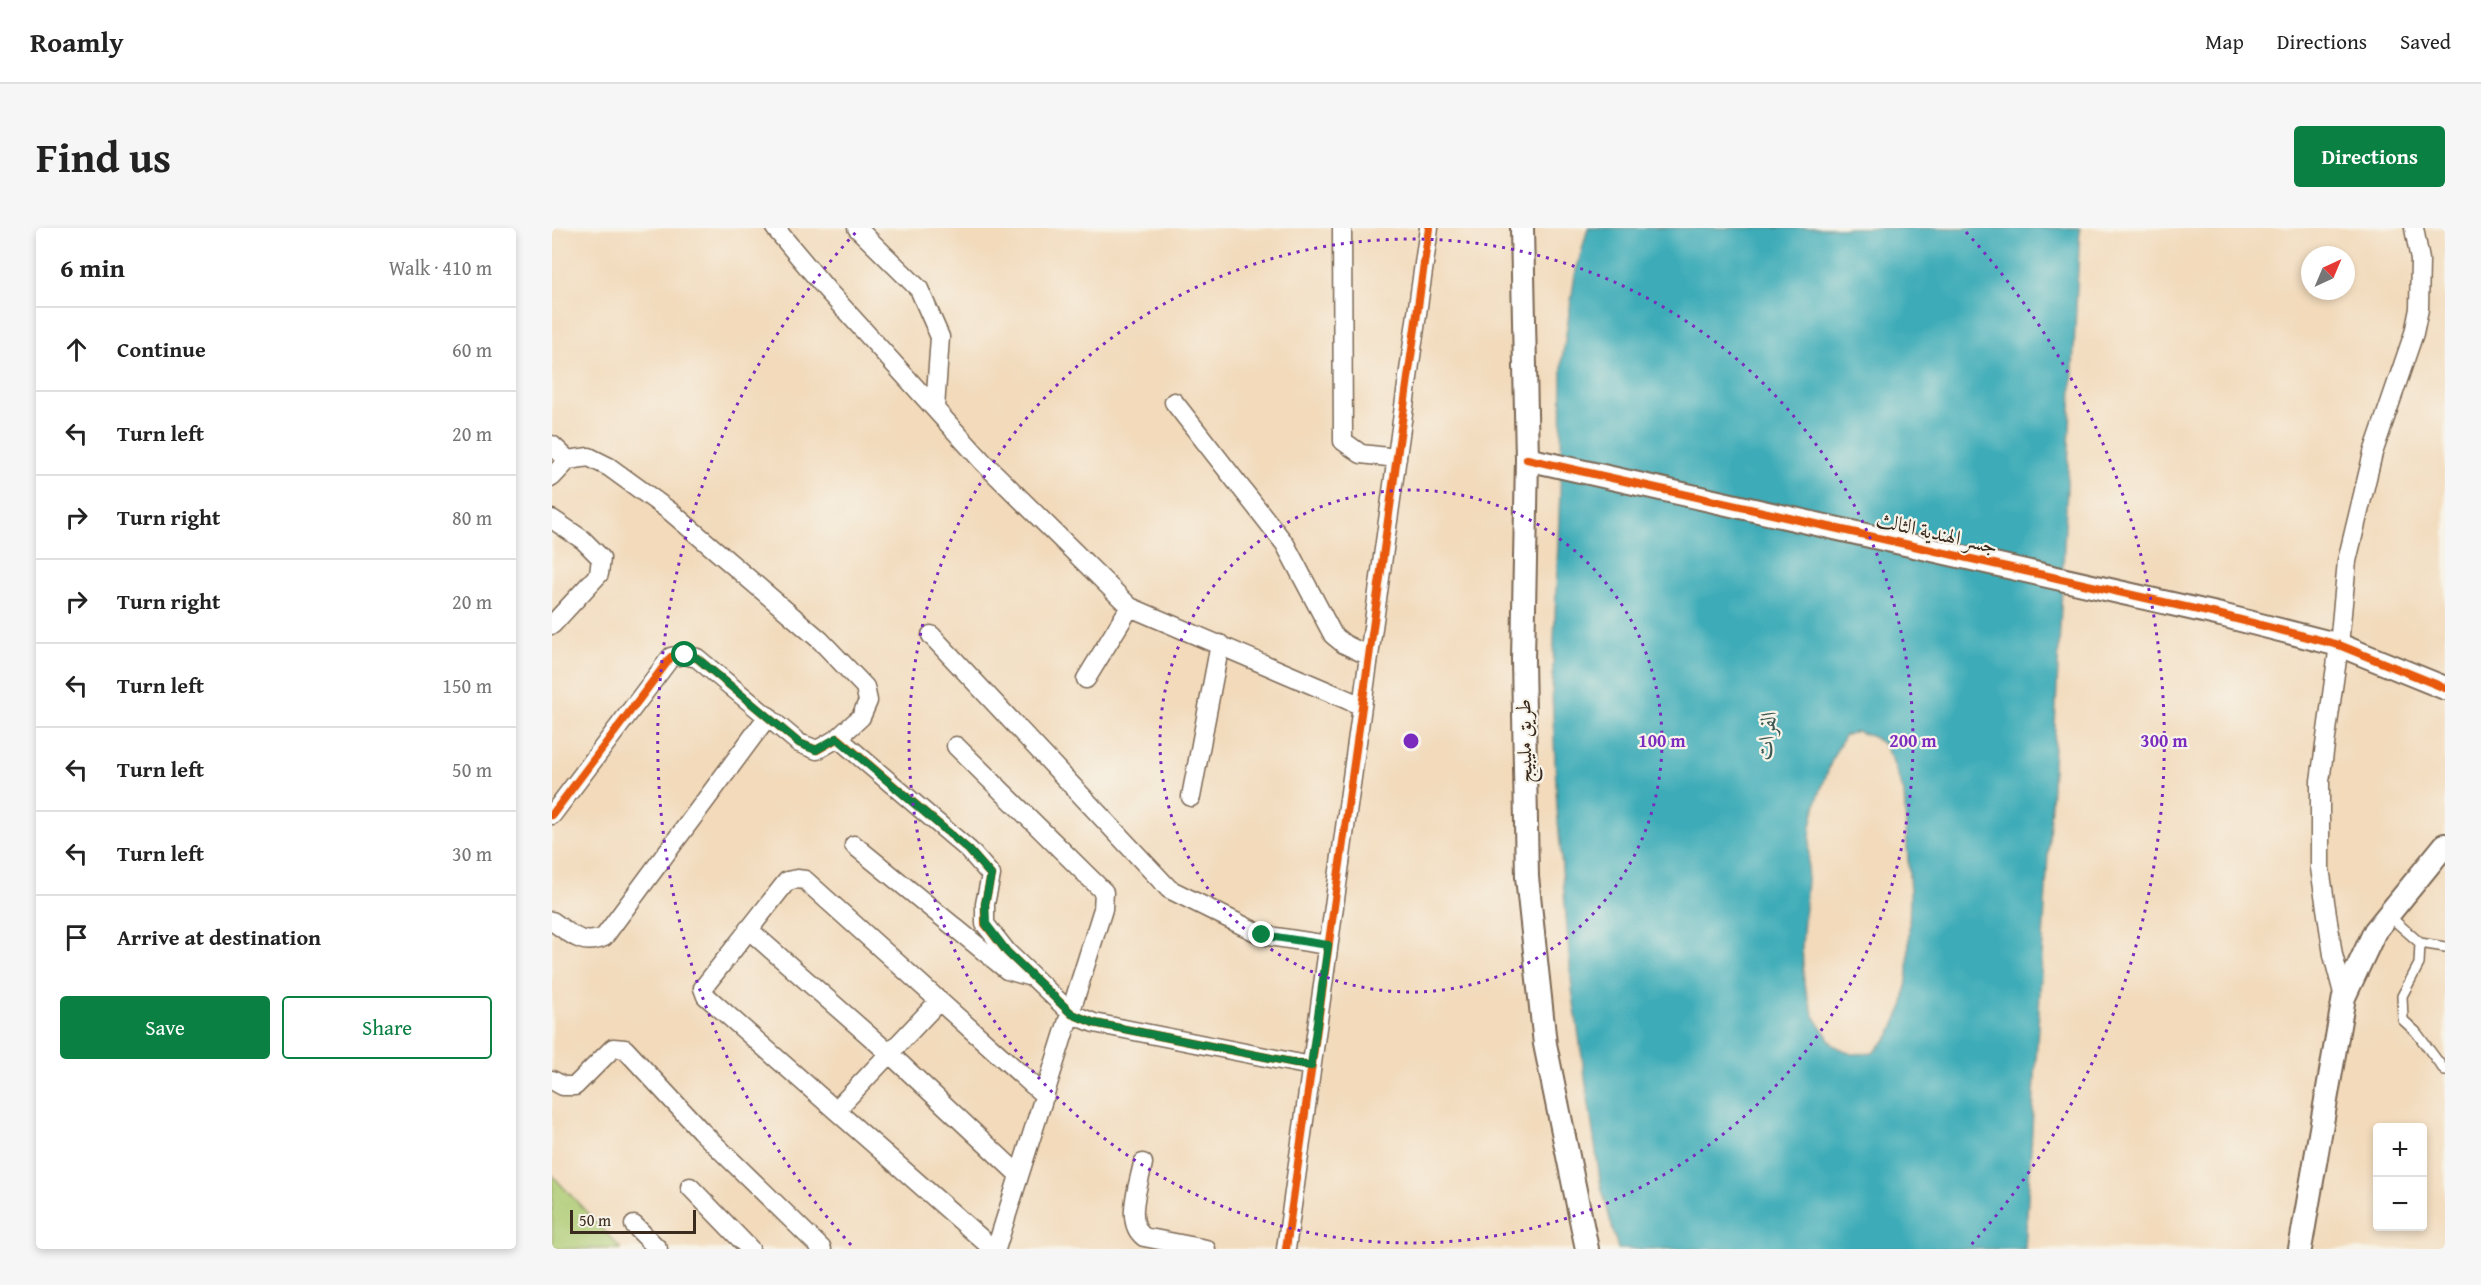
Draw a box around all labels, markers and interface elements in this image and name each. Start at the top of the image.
text: Roamly [30,21,124,62]
text: Map [2205,26,2244,57]
text: Directions [2277,26,2367,57]
text: Saved [2400,26,2451,57]
text: Find us [36,126,171,187]
button: Directions [2294,126,2445,187]
north arrow [2301,246,2355,300]
text: 6 min [60,248,125,287]
text: Walk · 410 m [389,253,492,282]
icon: ahead [60,333,93,366]
text: Continue [117,333,206,365]
text: 60 m [452,335,492,364]
icon: left [60,417,93,450]
text: Turn left [117,417,204,449]
text: 20 m [452,419,492,448]
icon: right [60,501,93,534]
text: Turn right [117,501,220,533]
text: 80 m [452,503,492,532]
street label: جسر الهندية الثالث [1873,503,2001,562]
icon: right [60,585,93,618]
text: Turn right [117,585,220,617]
text: 20 m [452,587,492,616]
route start [671,641,697,667]
icon: left [60,669,93,702]
text: Turn left [117,669,204,701]
text: 150 m [442,671,492,700]
street label: طريق مليبيج [1507,699,1544,783]
water label: الفرات [1747,709,1785,761]
text: 100 m [1638,727,1686,754]
text: 200 m [1889,727,1937,754]
text: 300 m [2140,727,2188,754]
centre of rings [1401,731,1421,751]
icon: left [60,753,93,786]
text: Turn left [117,753,204,785]
text: 50 m [452,755,492,784]
icon: left [60,837,93,870]
text: Turn left [117,837,204,869]
text: 30 m [452,839,492,868]
icon: arrive [60,921,93,954]
text: Arrive at destination [117,921,321,953]
route end [1248,921,1274,947]
button: Save [60,996,270,1059]
button: Share [282,996,492,1059]
map controls [2373,1123,2427,1231]
button: + [2373,1123,2427,1177]
button: − [2373,1177,2427,1231]
scale bar [570,1207,696,1234]
text: 50 m [579,1208,611,1232]

